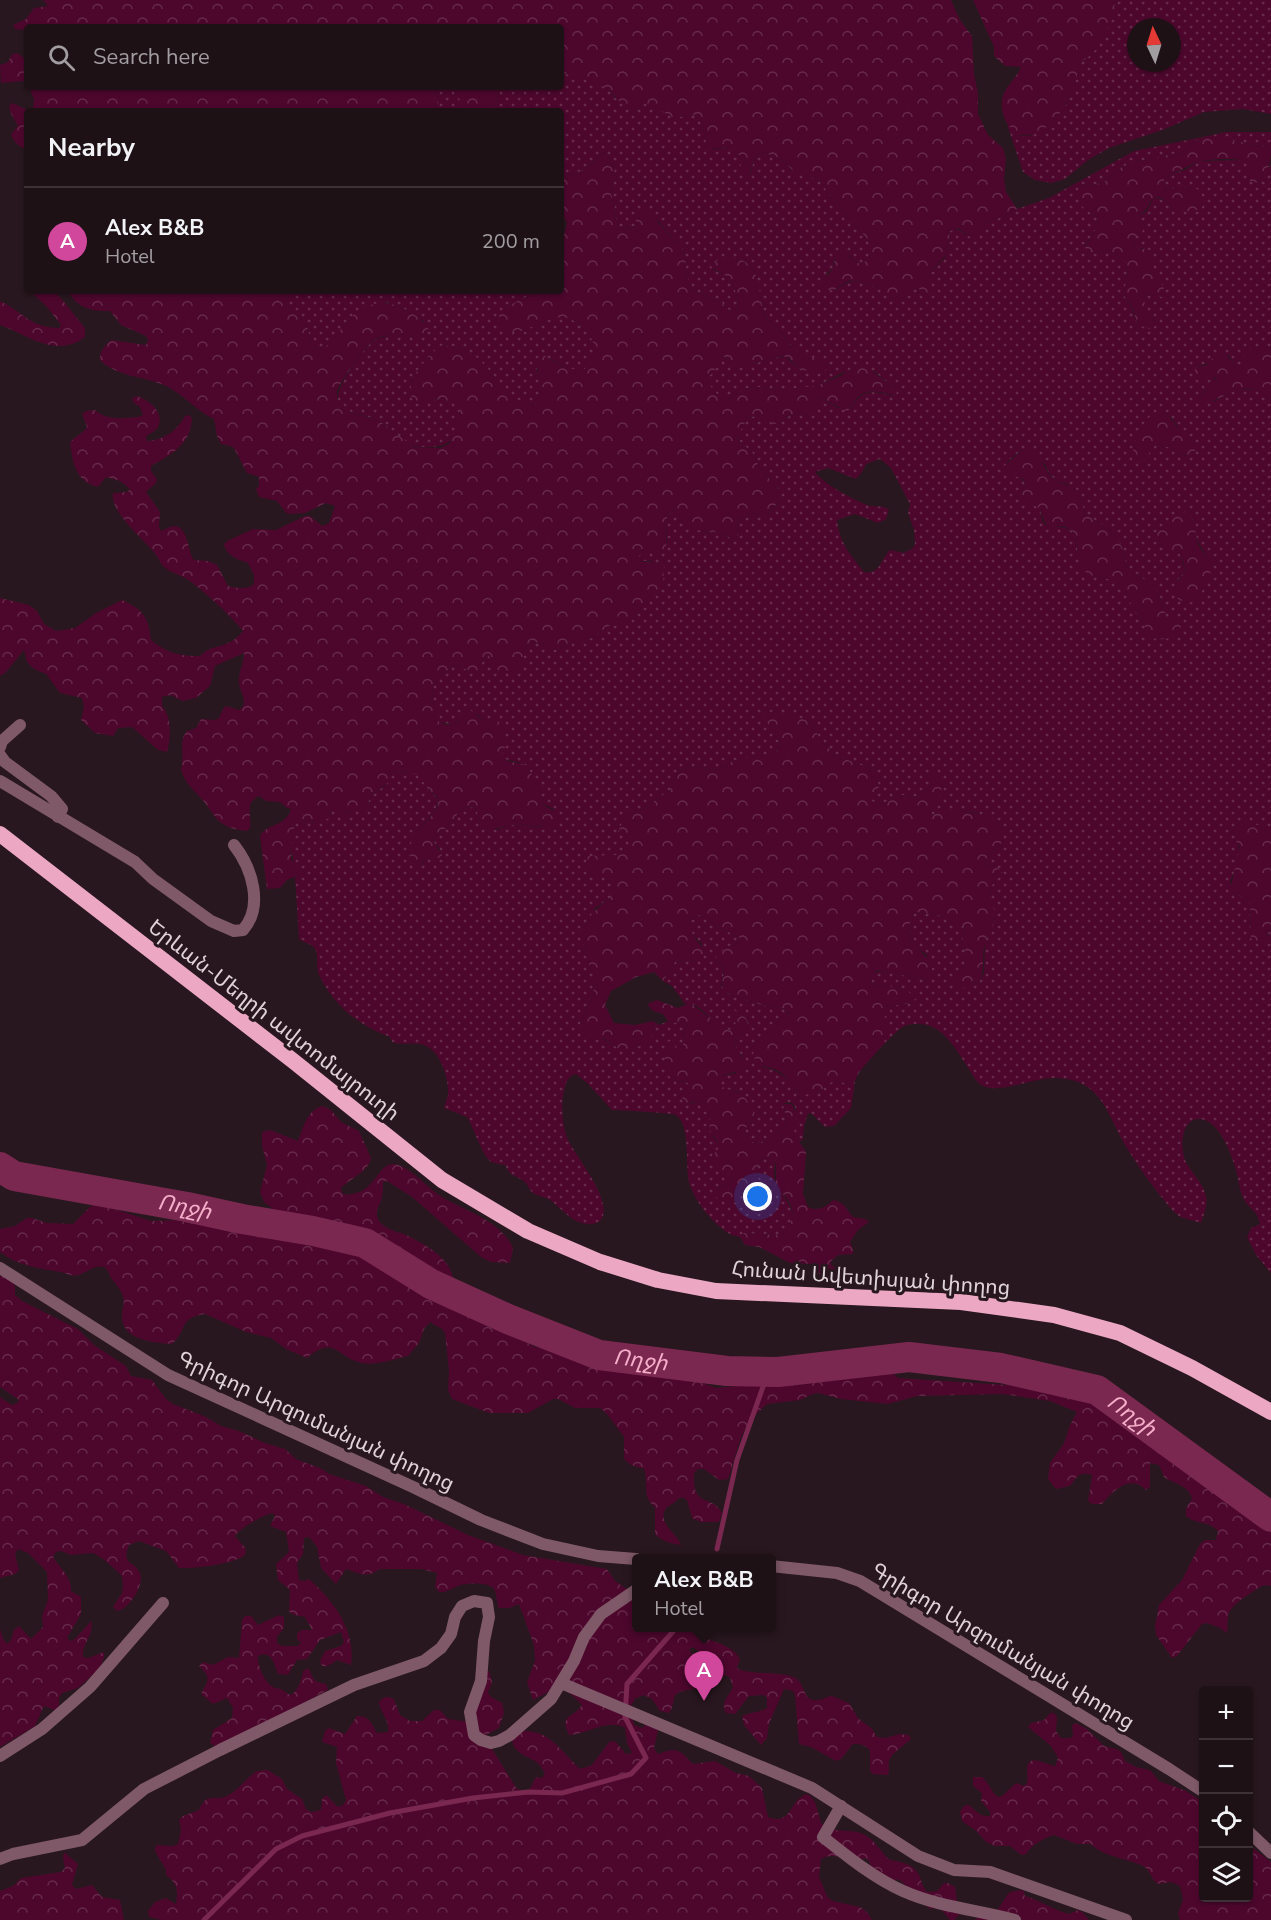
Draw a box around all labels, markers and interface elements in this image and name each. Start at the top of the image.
north arrow [1127,18,1181,72]
search box [24,24,564,90]
icon: search [45,41,78,74]
text: Search here [93,42,210,72]
text: Nearby [48,130,135,165]
text: Alex B&B [105,213,204,243]
text: A [60,228,75,255]
text: 200 m [482,228,540,255]
text: Hotel [105,243,155,270]
street label: Երևան-Մեղրի ավտոմայրուղի [143,913,405,1127]
your location [743,1182,772,1211]
water label: Ողջի [155,1187,215,1227]
street label: Հունան Ավետիսյան փողոց [731,1254,1011,1302]
water label: Ողջի [612,1342,670,1379]
street label: Գրիգոր Արզումանյան փողոց [173,1344,459,1498]
water label: Ողջի [1101,1387,1163,1444]
popup [632,1554,776,1632]
street label: Գրիգոր Արզումանյան փողոց [866,1556,1140,1736]
text: Alex B&B [654,1565,754,1595]
text: Hotel [654,1595,704,1622]
pin: A [684,1652,724,1701]
map controls [1199,1686,1253,1902]
button: + [1199,1686,1253,1740]
button: − [1199,1740,1253,1794]
button: locate [1199,1794,1253,1848]
button: layers [1199,1848,1253,1902]

